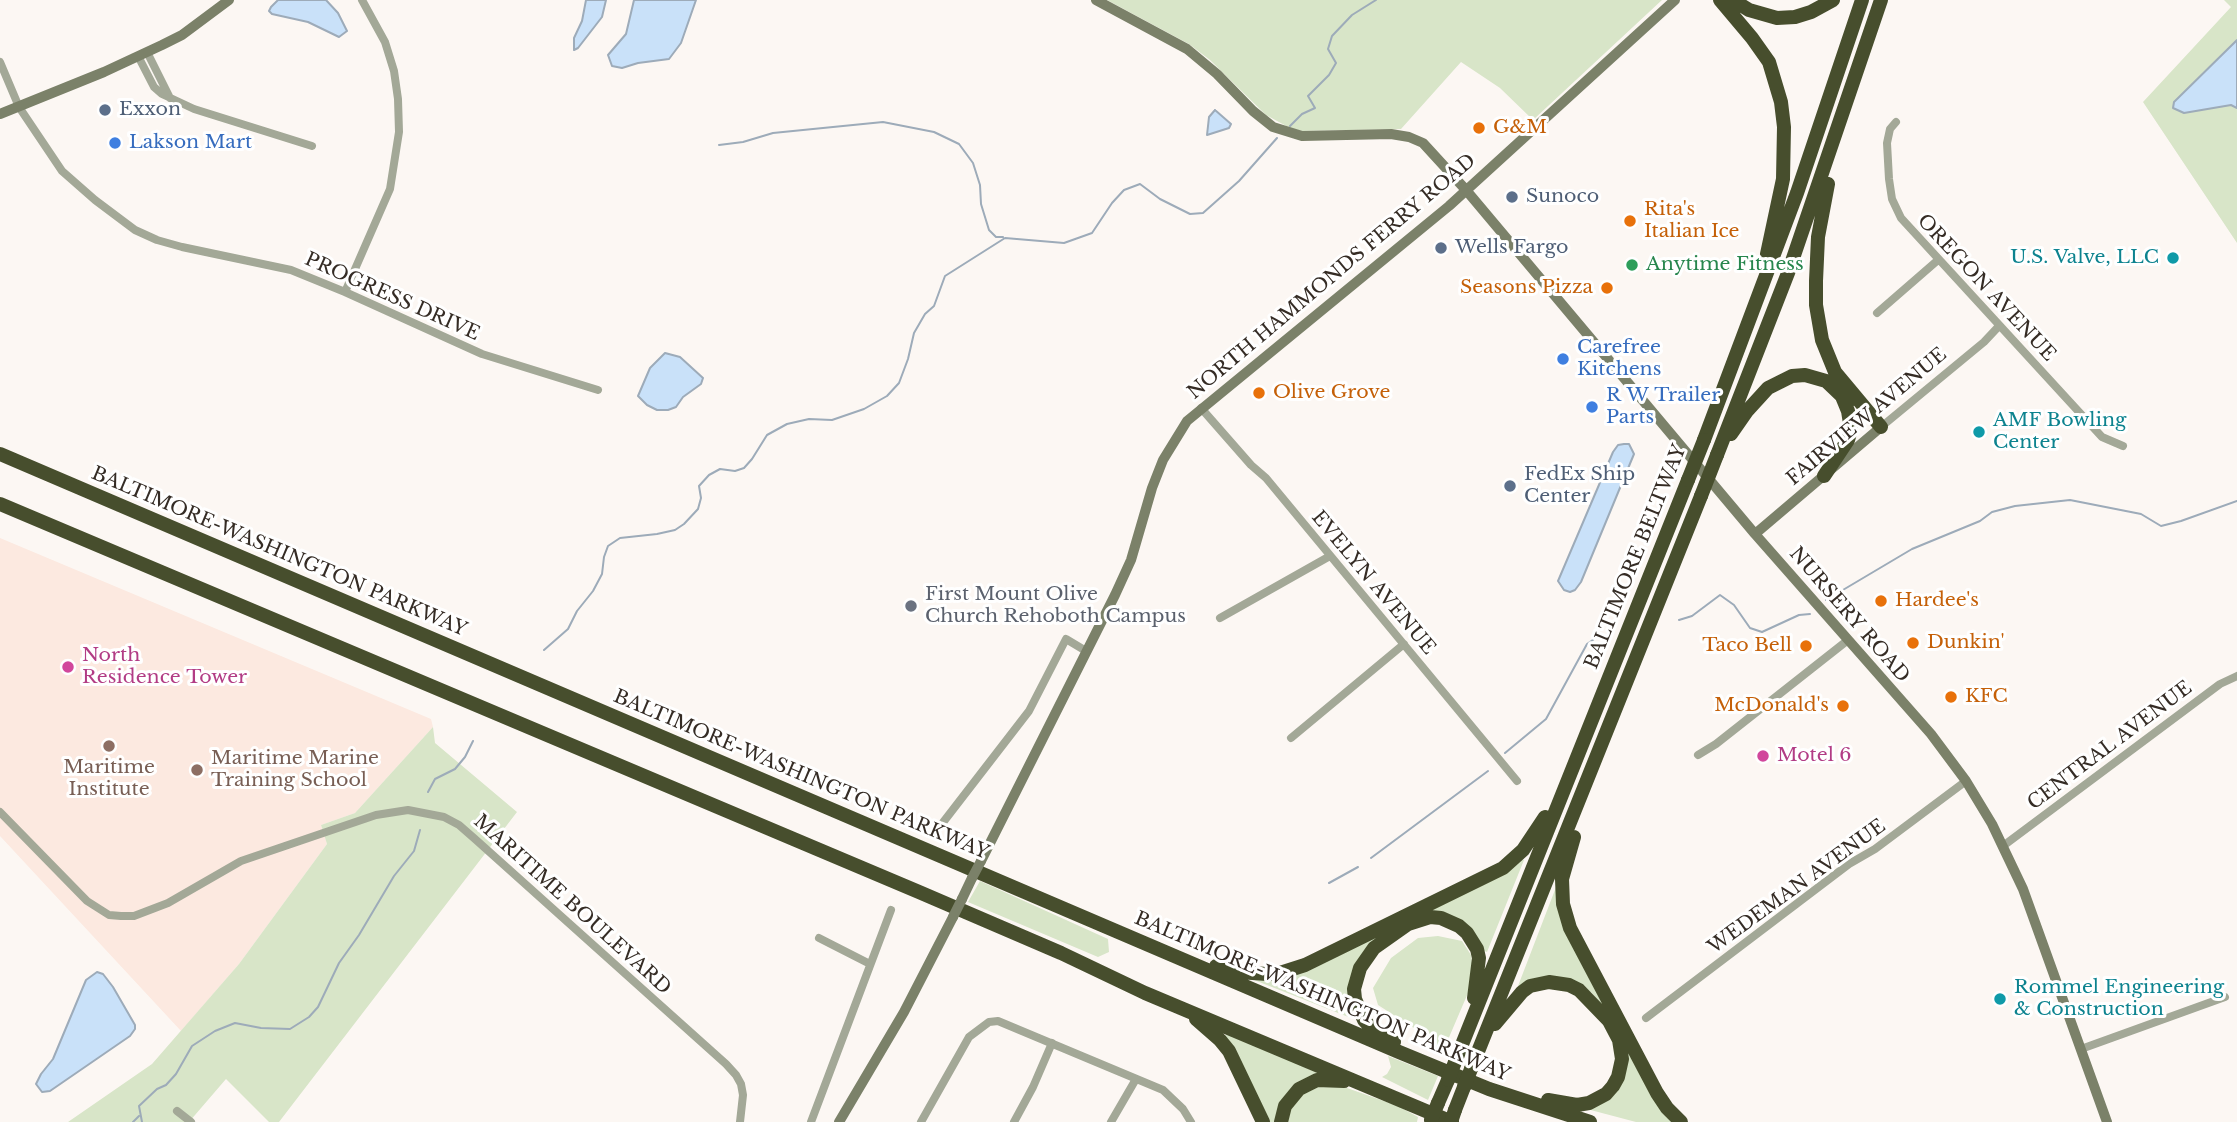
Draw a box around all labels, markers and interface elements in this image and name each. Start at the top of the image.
place label: Exxon [119,99,181,121]
marker: Exxon [97,102,113,118]
place label: G&M [1493,117,1547,139]
marker: G&M [1471,120,1487,136]
place label: Lakson Mart [129,132,252,154]
marker: Lakson Mart [107,135,123,151]
street label: NORTH HAMMONDS FERRY ROAD [1183,150,1481,404]
place label: Sunoco [1526,186,1599,208]
marker: Sunoco [1504,189,1520,205]
place label: Rita's Italian Ice [1644,199,1739,243]
street label: OREGON AVENUE [1912,210,2060,366]
marker: Rita's Italian Ice [1622,213,1638,229]
place label: Wells Fargo [1455,237,1569,259]
marker: Wells Fargo [1433,240,1449,256]
place label: U.S. Valve, LLC [2010,247,2159,269]
street label: PROGRESS DRIVE [301,248,483,346]
marker: U.S. Valve, LLC [2165,250,2181,266]
place label: Anytime Fitness [1646,254,1804,276]
marker: Anytime Fitness [1624,257,1640,273]
place label: Seasons Pizza [1460,277,1593,299]
marker: Seasons Pizza [1599,280,1615,296]
place label: Carefree Kitchens [1577,337,1661,381]
street label: FAIRVIEW AVENUE [1782,343,1952,491]
marker: Carefree Kitchens [1555,351,1571,367]
place label: Olive Grove [1273,382,1390,404]
marker: Olive Grove [1251,385,1267,401]
place label: R W Trailer Parts [1606,385,1720,429]
marker: R W Trailer Parts [1584,399,1600,415]
place label: AMF Bowling Center [1993,410,2126,454]
marker: AMF Bowling Center [1971,424,1987,440]
street label: BALTIMORE BELTWAY [1581,442,1691,672]
street label: BALTIMORE-WASHINGTON PARKWAY [88,462,470,642]
place label: FedEx Ship Center [1524,464,1635,508]
marker: FedEx Ship Center [1502,478,1518,494]
street label: EVELYN AVENUE [1306,507,1440,659]
street label: NURSERY ROAD [1784,543,1914,687]
place label: First Mount Olive Church Rehoboth Campus [925,584,1186,628]
place label: Hardee's [1895,590,1979,612]
marker: Hardee's [1873,593,1889,609]
marker: First Mount Olive Church Rehoboth Campus [903,598,919,614]
place label: Dunkin' [1927,632,2005,654]
place label: Taco Bell [1702,635,1792,657]
marker: Dunkin' [1905,635,1921,651]
marker: Taco Bell [1798,638,1814,654]
place label: North Residence Tower [82,645,247,689]
marker: North Residence Tower [60,659,76,675]
street label: CENTRAL AVENUE [2023,677,2197,815]
street label: BALTIMORE-WASHINGTON PARKWAY [610,685,992,865]
place label: KFC [1965,686,2008,708]
marker: KFC [1943,689,1959,705]
place label: McDonald's [1714,695,1829,717]
marker: McDonald's [1835,698,1851,714]
marker: Maritime Institute [101,738,117,754]
place label: Motel 6 [1777,745,1852,767]
place label: Maritime Marine Training School [211,748,379,792]
marker: Motel 6 [1755,748,1771,764]
place label: Maritime Institute [63,757,155,801]
marker: Maritime Marine Training School [189,762,205,778]
street label: MARITIME BOULEVARD [469,810,675,1000]
street label: WEDEMAN AVENUE [1704,815,1890,959]
street label: BALTIMORE-WASHINGTON PARKWAY [1131,907,1513,1087]
place label: Rommel Engineering & Construction [2014,977,2224,1021]
marker: Rommel Engineering & Construction [1992,991,2008,1007]

